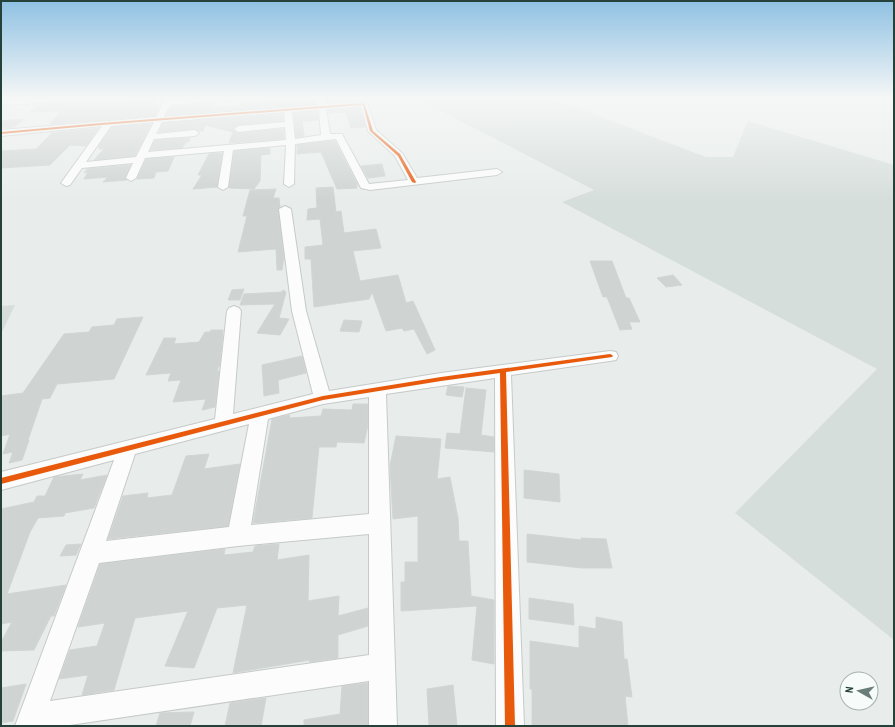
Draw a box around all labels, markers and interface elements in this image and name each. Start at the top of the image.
north arrow [839,671,879,711]
text: N [842,685,856,694]

